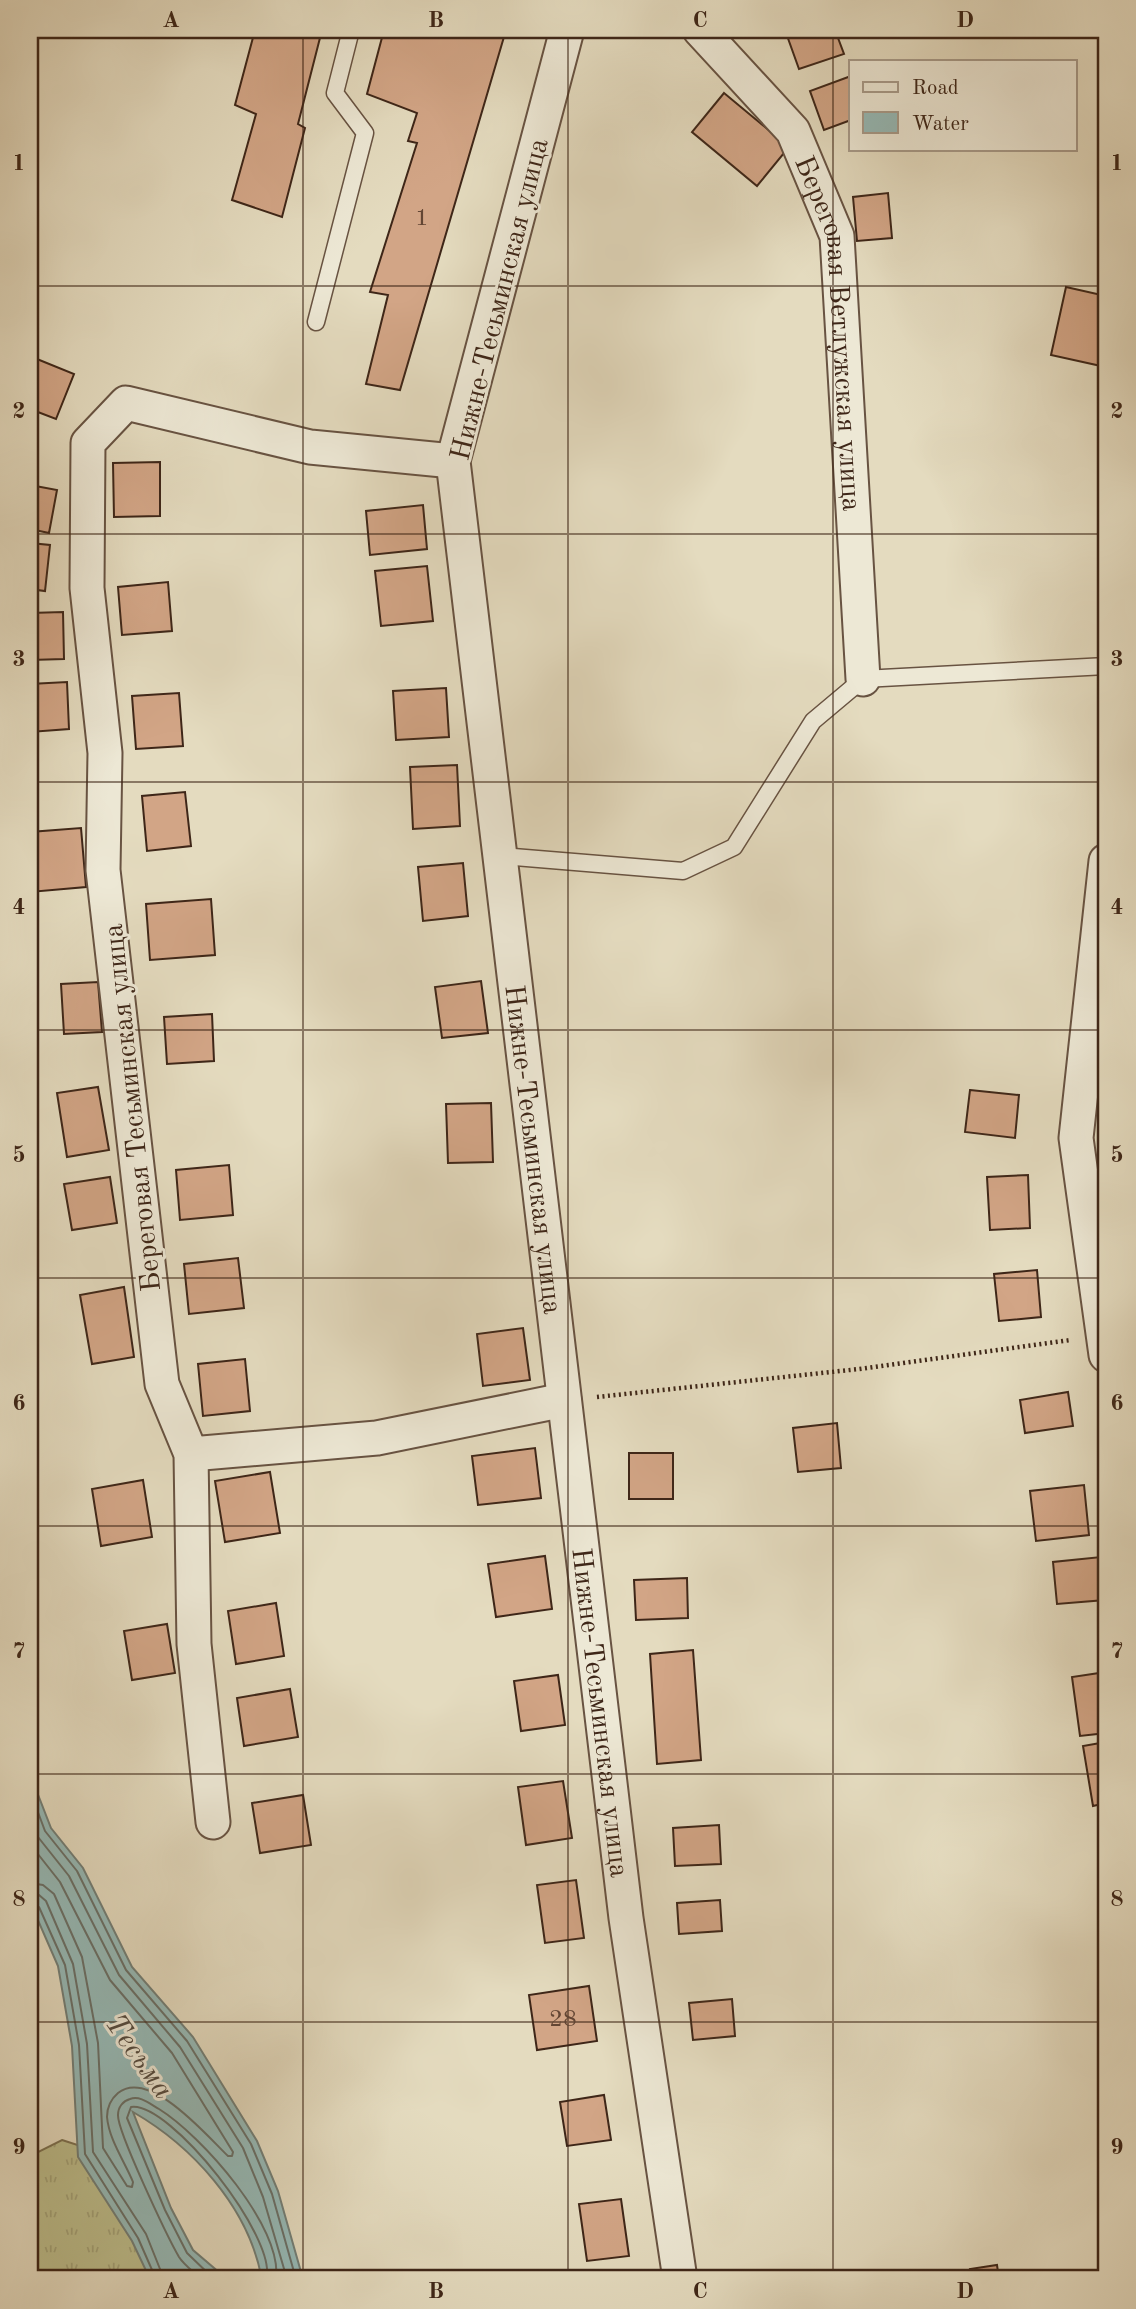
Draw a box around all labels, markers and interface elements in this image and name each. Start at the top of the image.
text: A [162,9,180,32]
text: B [428,9,444,32]
text: C [692,9,708,32]
text: D [956,9,974,32]
legend [849,60,1076,150]
text: Road [912,78,959,99]
text: Water [912,114,969,135]
street label: Нижне-Тесьминская улица [447,135,555,464]
text: 1 [12,152,26,175]
street label: Береговая Ветлужская улица [788,152,864,512]
text: 1 [1110,152,1124,175]
house number: 1 [415,207,429,231]
text: 2 [12,400,26,423]
text: 2 [1110,400,1124,423]
text: 3 [12,648,26,671]
text: 3 [1110,648,1124,671]
text: 4 [12,896,26,919]
text: 4 [1110,896,1124,919]
street label: Береговая Тесьминская улица [101,922,167,1293]
street label: Нижне-Тесьминская улица [498,983,565,1316]
text: 5 [12,1144,26,1167]
text: 5 [1110,1144,1124,1167]
text: 6 [12,1392,26,1415]
text: 6 [1110,1392,1124,1415]
street label: Нижне-Тесьминская улица [565,1547,632,1879]
text: 7 [12,1640,26,1663]
text: 7 [1110,1640,1124,1663]
text: 8 [12,1888,26,1911]
text: 8 [1110,1888,1124,1911]
house number: 28 [549,2008,577,2032]
water label: Тесьма [99,2009,178,2105]
text: 9 [12,2136,26,2159]
text: 9 [1110,2136,1124,2159]
text: A [162,2280,180,2303]
text: B [428,2280,444,2303]
text: C [692,2280,708,2303]
text: D [956,2280,974,2303]

